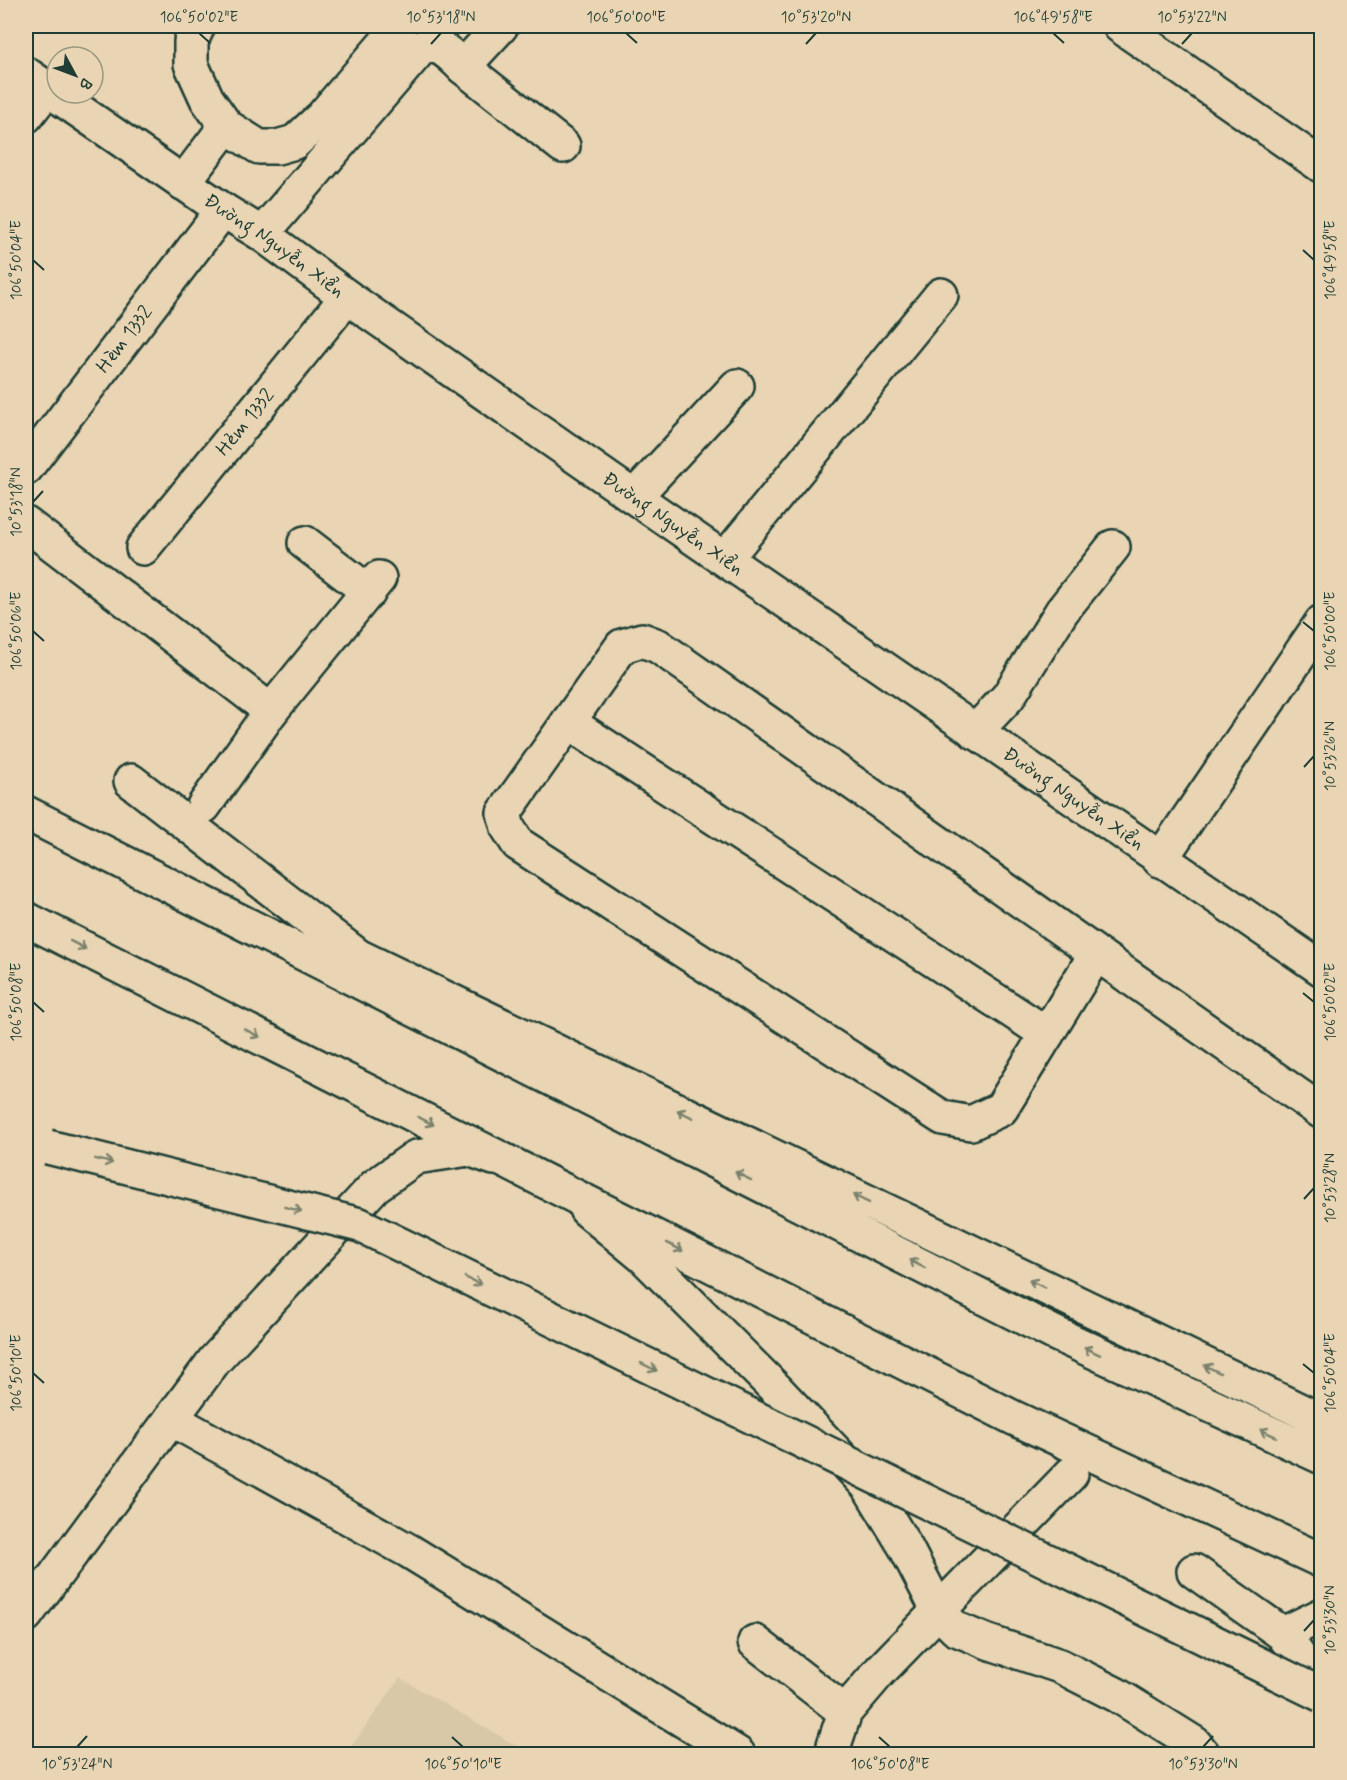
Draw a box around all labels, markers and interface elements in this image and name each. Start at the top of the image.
text: 106°50'02"E [160,8,239,28]
text: 10°53'18"N [406,8,476,28]
text: 106°50'00"E [586,8,666,28]
text: 10°53'20"N [781,8,851,28]
text: 106°49'58"E [1013,8,1093,28]
text: 10°53'22"N [1157,8,1227,28]
north arrow [45,45,105,105]
text: B [74,73,96,95]
street label: Đường Nguyễn Xiển [199,187,350,304]
text: 106°50'04"E [7,220,27,300]
text: 106°49'58"E [1321,220,1341,300]
street label: Hèm 1332 [90,300,159,379]
street label: Hẻm 1332 [210,383,281,462]
street label: Đường Nguyễn Xiển [597,465,749,582]
text: 10°53'18"N [7,467,27,537]
text: 106°50'06"E [7,591,27,671]
text: 106°50'00"E [1321,591,1341,671]
text: 10°53'26"N [1321,721,1341,791]
street label: Đường Nguyễn Xiển [998,741,1150,857]
one-way arrow [68,940,86,951]
text: 106°50'08"E [7,962,27,1042]
text: 106°50'02"E [1321,962,1341,1041]
one-way arrow [242,1028,260,1039]
one-way arrow [677,1107,695,1119]
one-way arrow [416,1116,434,1127]
text: 10°53'28"N [1321,1153,1341,1223]
one-way arrow [95,1155,114,1167]
one-way arrow [735,1170,752,1182]
one-way arrow [852,1192,870,1204]
one-way arrow [284,1203,303,1215]
one-way arrow [665,1241,683,1253]
one-way arrow [909,1258,926,1270]
one-way arrow [464,1276,482,1287]
one-way arrow [1028,1277,1046,1289]
text: 106°50'04"E [1321,1333,1341,1413]
text: 106°50'10"E [7,1334,27,1412]
one-way arrow [1083,1344,1101,1356]
one-way arrow [639,1361,657,1373]
one-way arrow [1204,1362,1222,1374]
one-way arrow [1260,1426,1278,1438]
text: 10°53'30"N [1321,1585,1341,1655]
text: 10°53'24"N [42,1755,112,1775]
text: 106°50'10"E [424,1755,502,1775]
text: 106°50'08"E [850,1755,930,1775]
text: 10°53'30"N [1168,1755,1238,1775]

